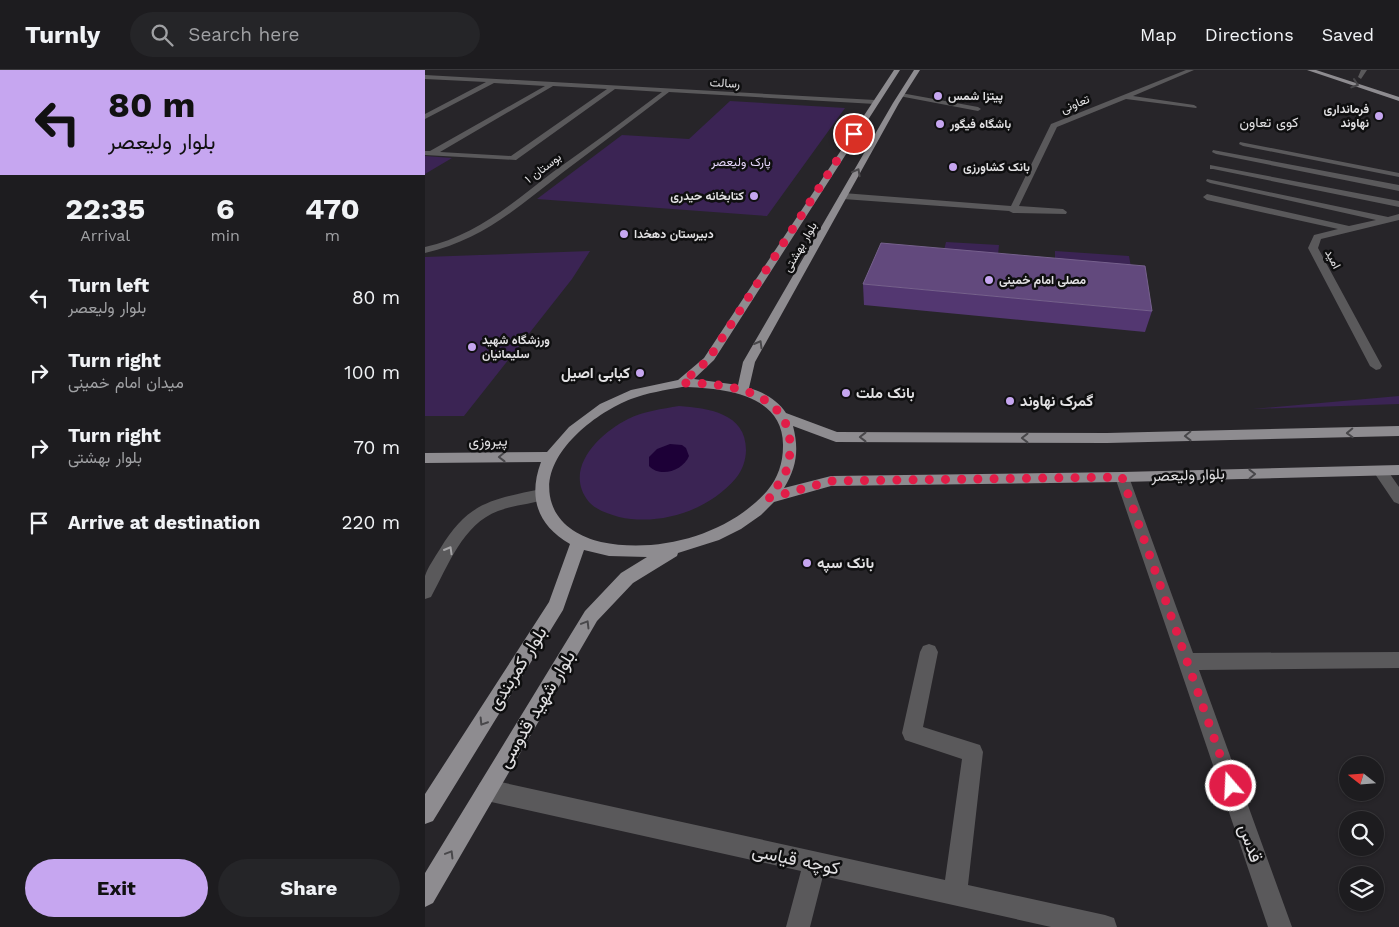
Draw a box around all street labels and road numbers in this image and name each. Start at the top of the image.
street label: رسالت [709,75,741,92]
street label: تعاونی [1058,92,1092,117]
street label: بوستان ۱ [522,150,564,187]
street label: بلوار بهشتی [780,220,821,275]
street label: امید [1322,247,1344,271]
street label: پیروزی [468,432,508,451]
street label: بلوار ولیعصر [1150,465,1225,485]
street label: بلوار کمربندی [483,623,552,714]
street label: بلوار شهید قدوسی [493,647,580,772]
street label: قدس [1234,821,1267,865]
street label: کوچه قیاسی [750,839,842,880]

